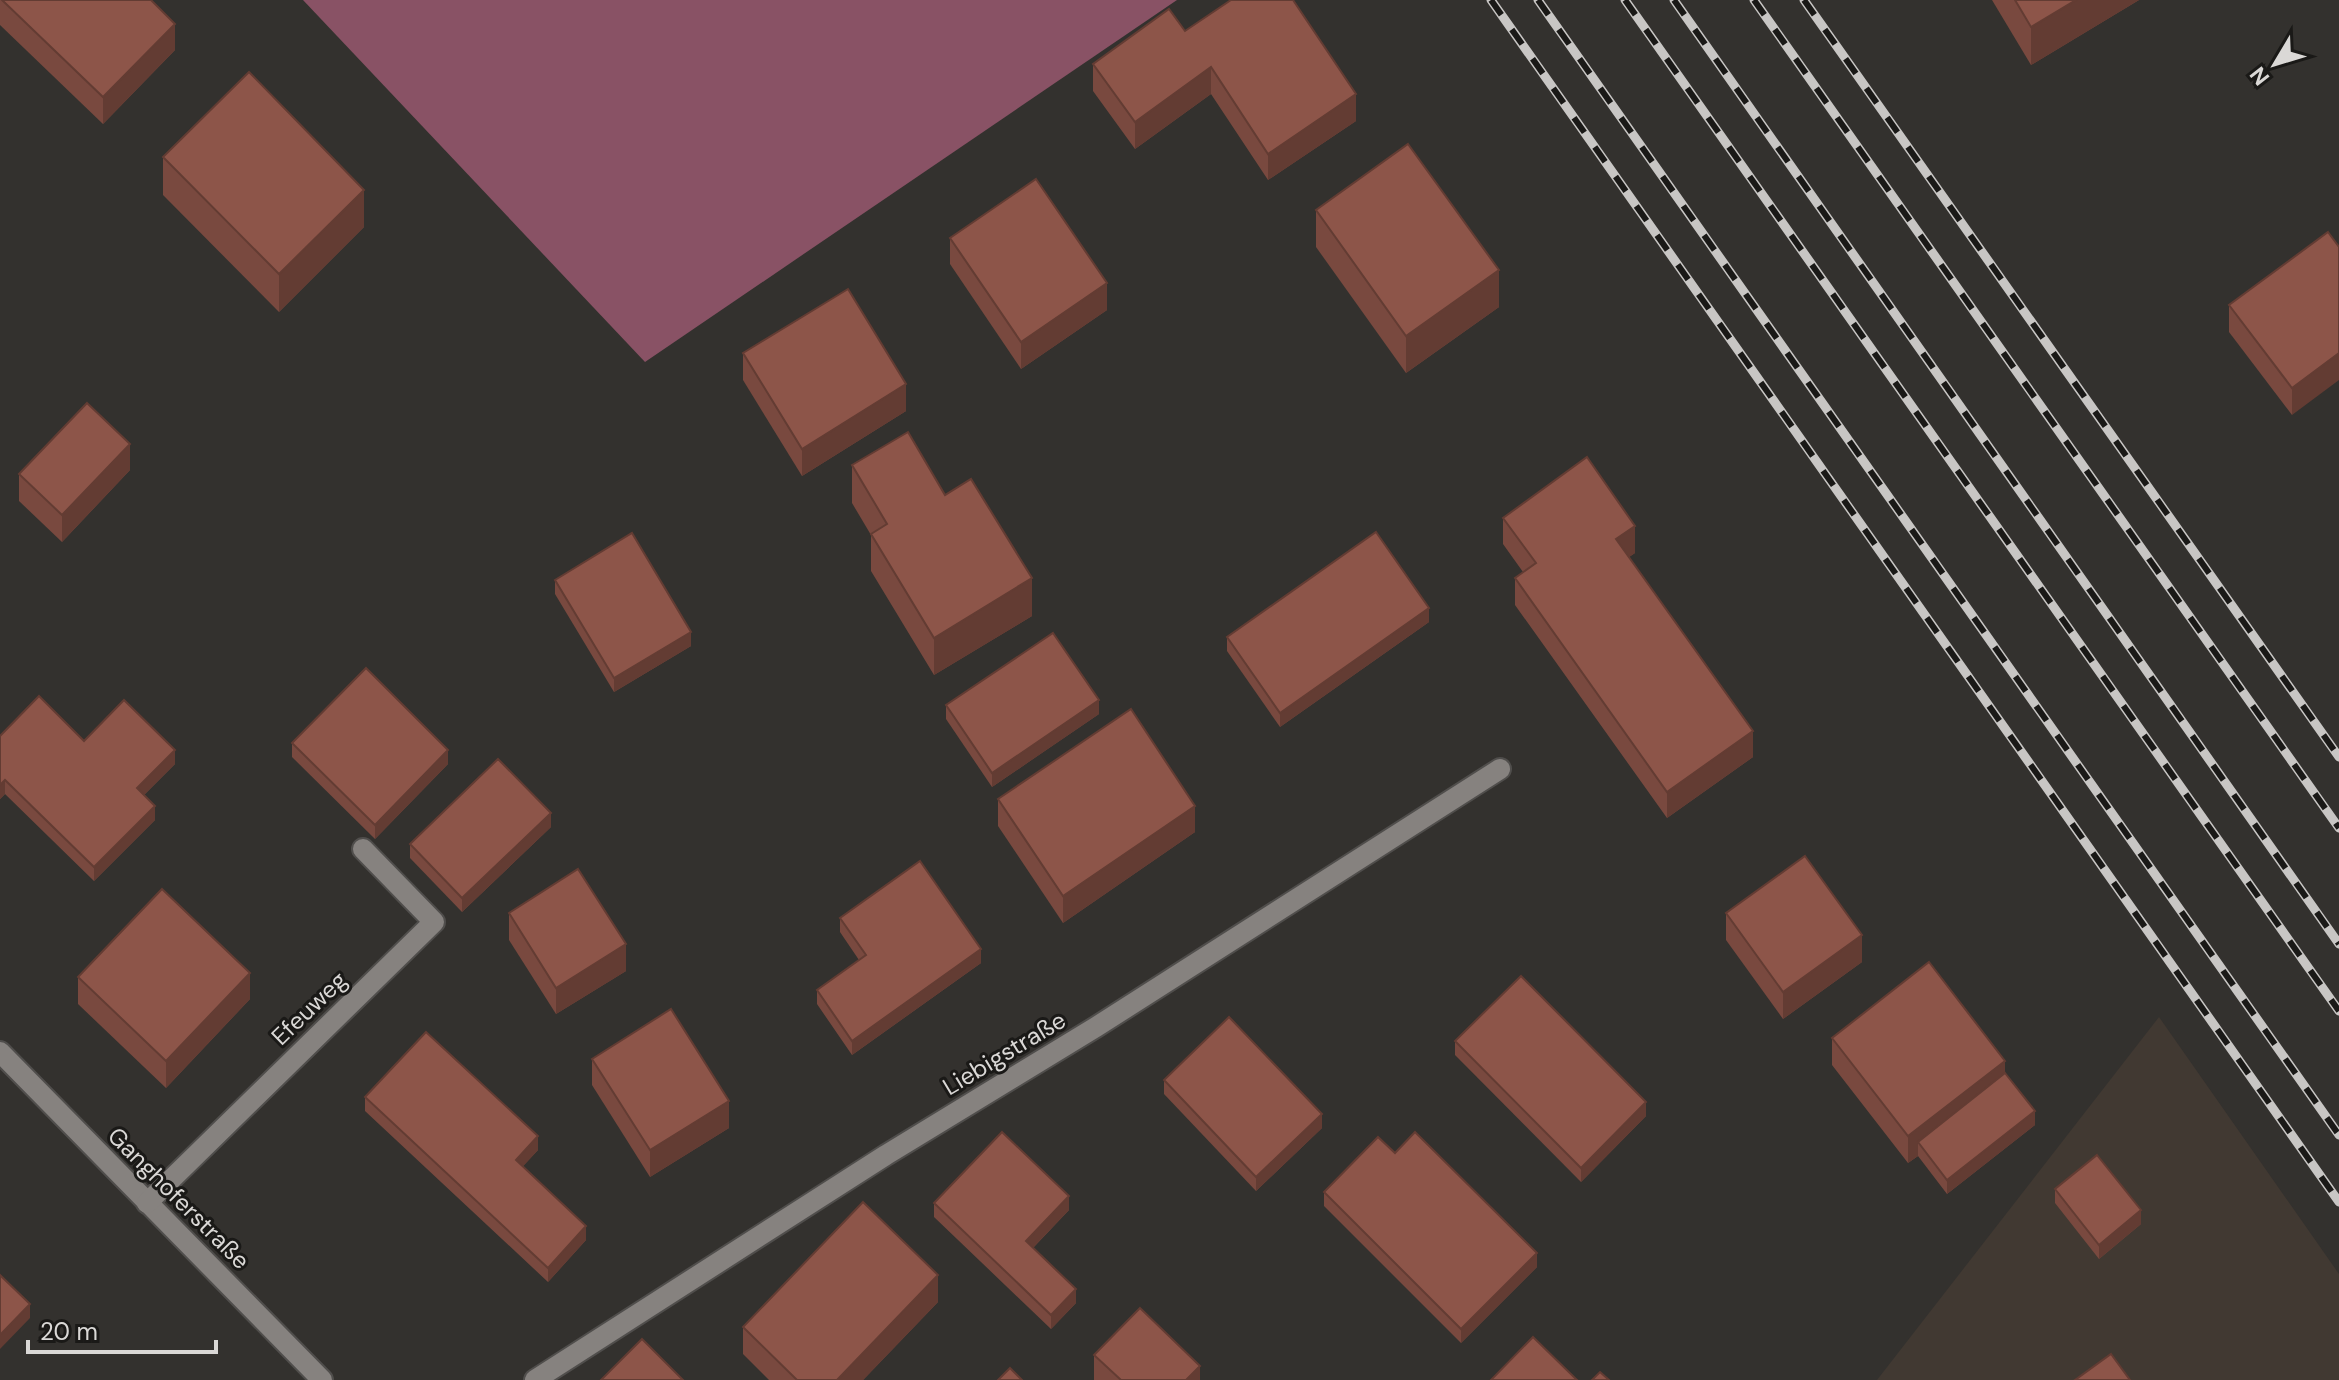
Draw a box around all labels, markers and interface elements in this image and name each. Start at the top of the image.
north arrow [2235,24,2315,104]
text: N [2243,61,2276,91]
street label: Efeuweg [265,964,353,1052]
street label: Liebigstraße [937,1004,1071,1102]
street label: Ganghoferstraße [101,1120,257,1276]
scale bar [28,1304,216,1354]
text: 20 m [40,1316,98,1347]

